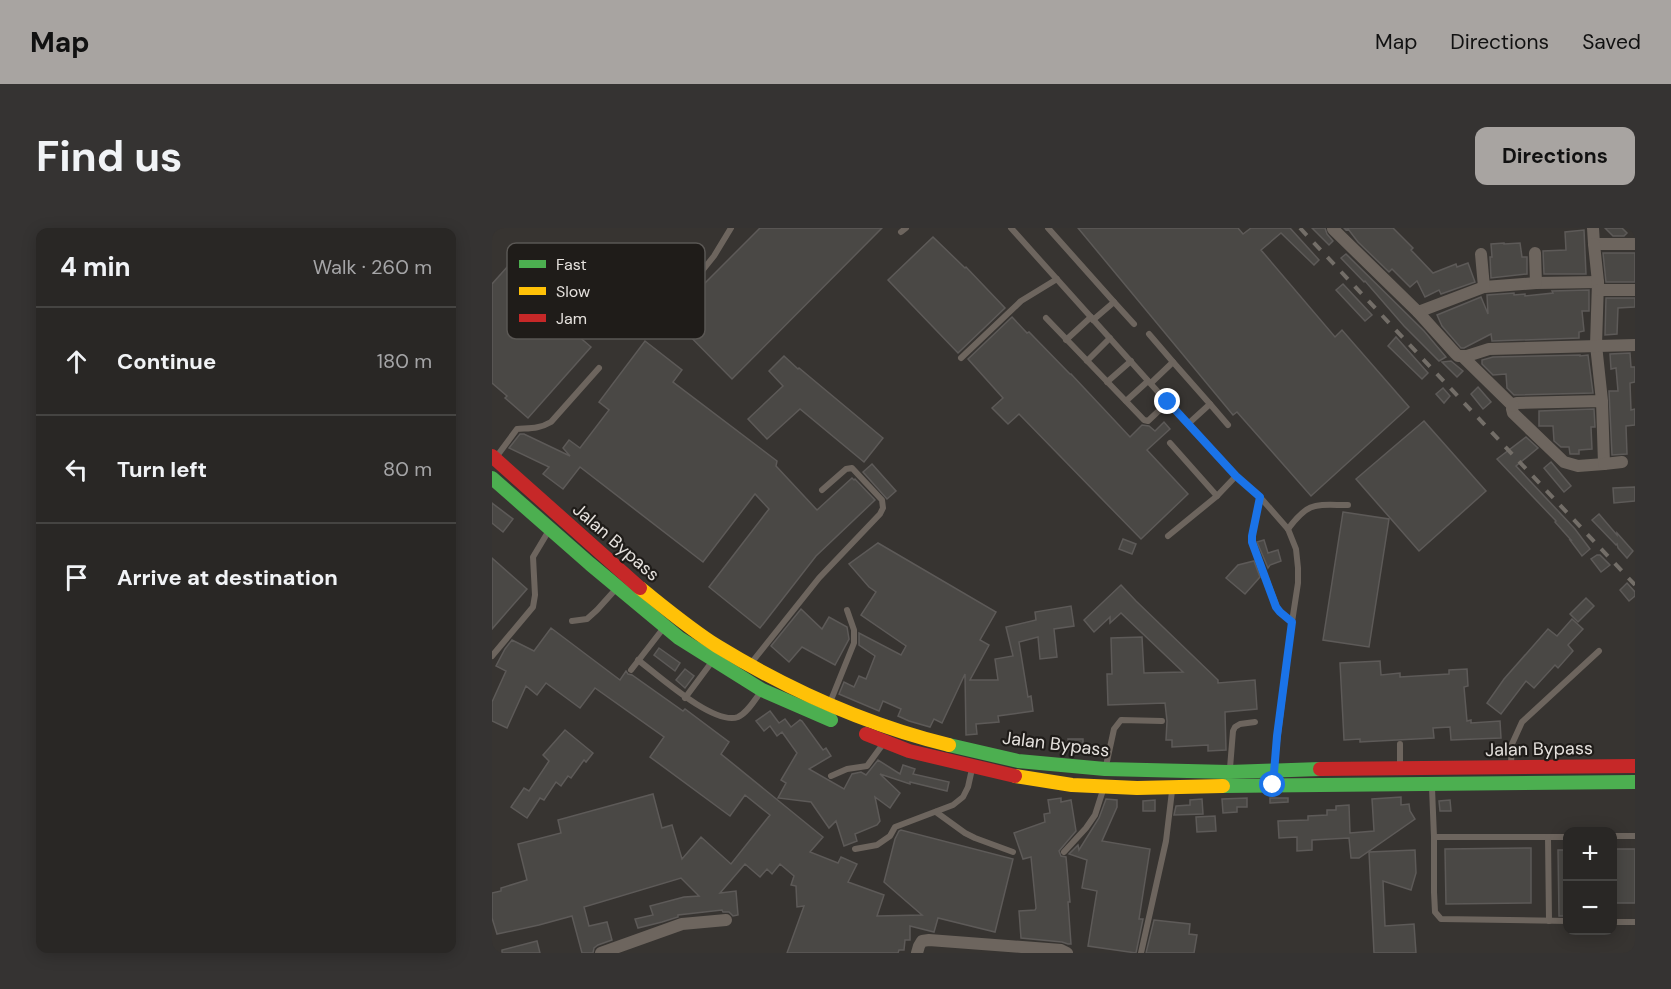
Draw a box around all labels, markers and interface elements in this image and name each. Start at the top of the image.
text: Map [30,24,90,61]
text: Map [1375,28,1417,56]
text: Directions [1450,28,1549,56]
text: Saved [1582,28,1641,56]
button: Directions [1475,127,1635,185]
text: Find us [36,129,182,184]
legend [507,243,705,339]
text: 4 min [60,250,131,284]
text: Walk · 260 m [313,254,432,280]
text: Fast [556,254,587,275]
text: Slow [556,281,590,302]
text: Jam [556,308,587,329]
icon: ahead [60,345,93,378]
text: Continue [117,347,216,376]
text: 180 m [377,348,432,374]
route end [1154,388,1180,414]
icon: left [60,453,93,486]
text: Turn left [117,455,207,484]
text: 80 m [383,456,432,482]
street label: Jalan Bypass [567,498,665,586]
icon: arrive [60,561,93,594]
text: Arrive at destination [117,563,338,592]
street label: Jalan Bypass [1001,726,1111,762]
street label: Jalan Bypass [1485,736,1593,762]
route start [1259,771,1285,797]
map controls [1563,827,1617,935]
button: + [1563,827,1617,881]
button: − [1563,881,1617,935]

